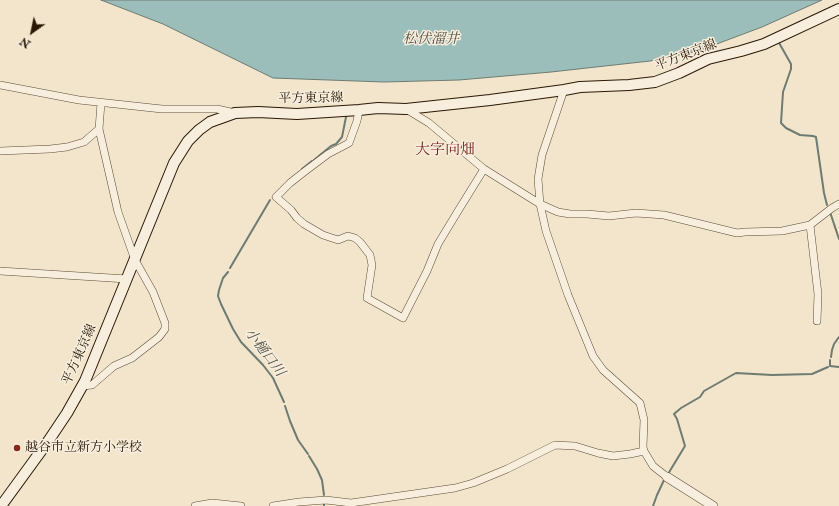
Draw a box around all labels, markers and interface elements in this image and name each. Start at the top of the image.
north arrow [12,12,52,52]
water label: 松伏溜井 [403,32,459,48]
text: N [18,34,33,51]
street label: 平方東京線 [653,37,719,75]
street label: 平方東京線 [278,91,344,107]
district label: 大字向畑 [415,142,475,160]
street label: 平方東京線 [60,322,100,388]
water label: 小樋口川 [240,326,288,380]
place label: 越谷市立新方小学校 [25,440,142,456]
marker: 越谷市立新方小学校 [12,443,22,453]

